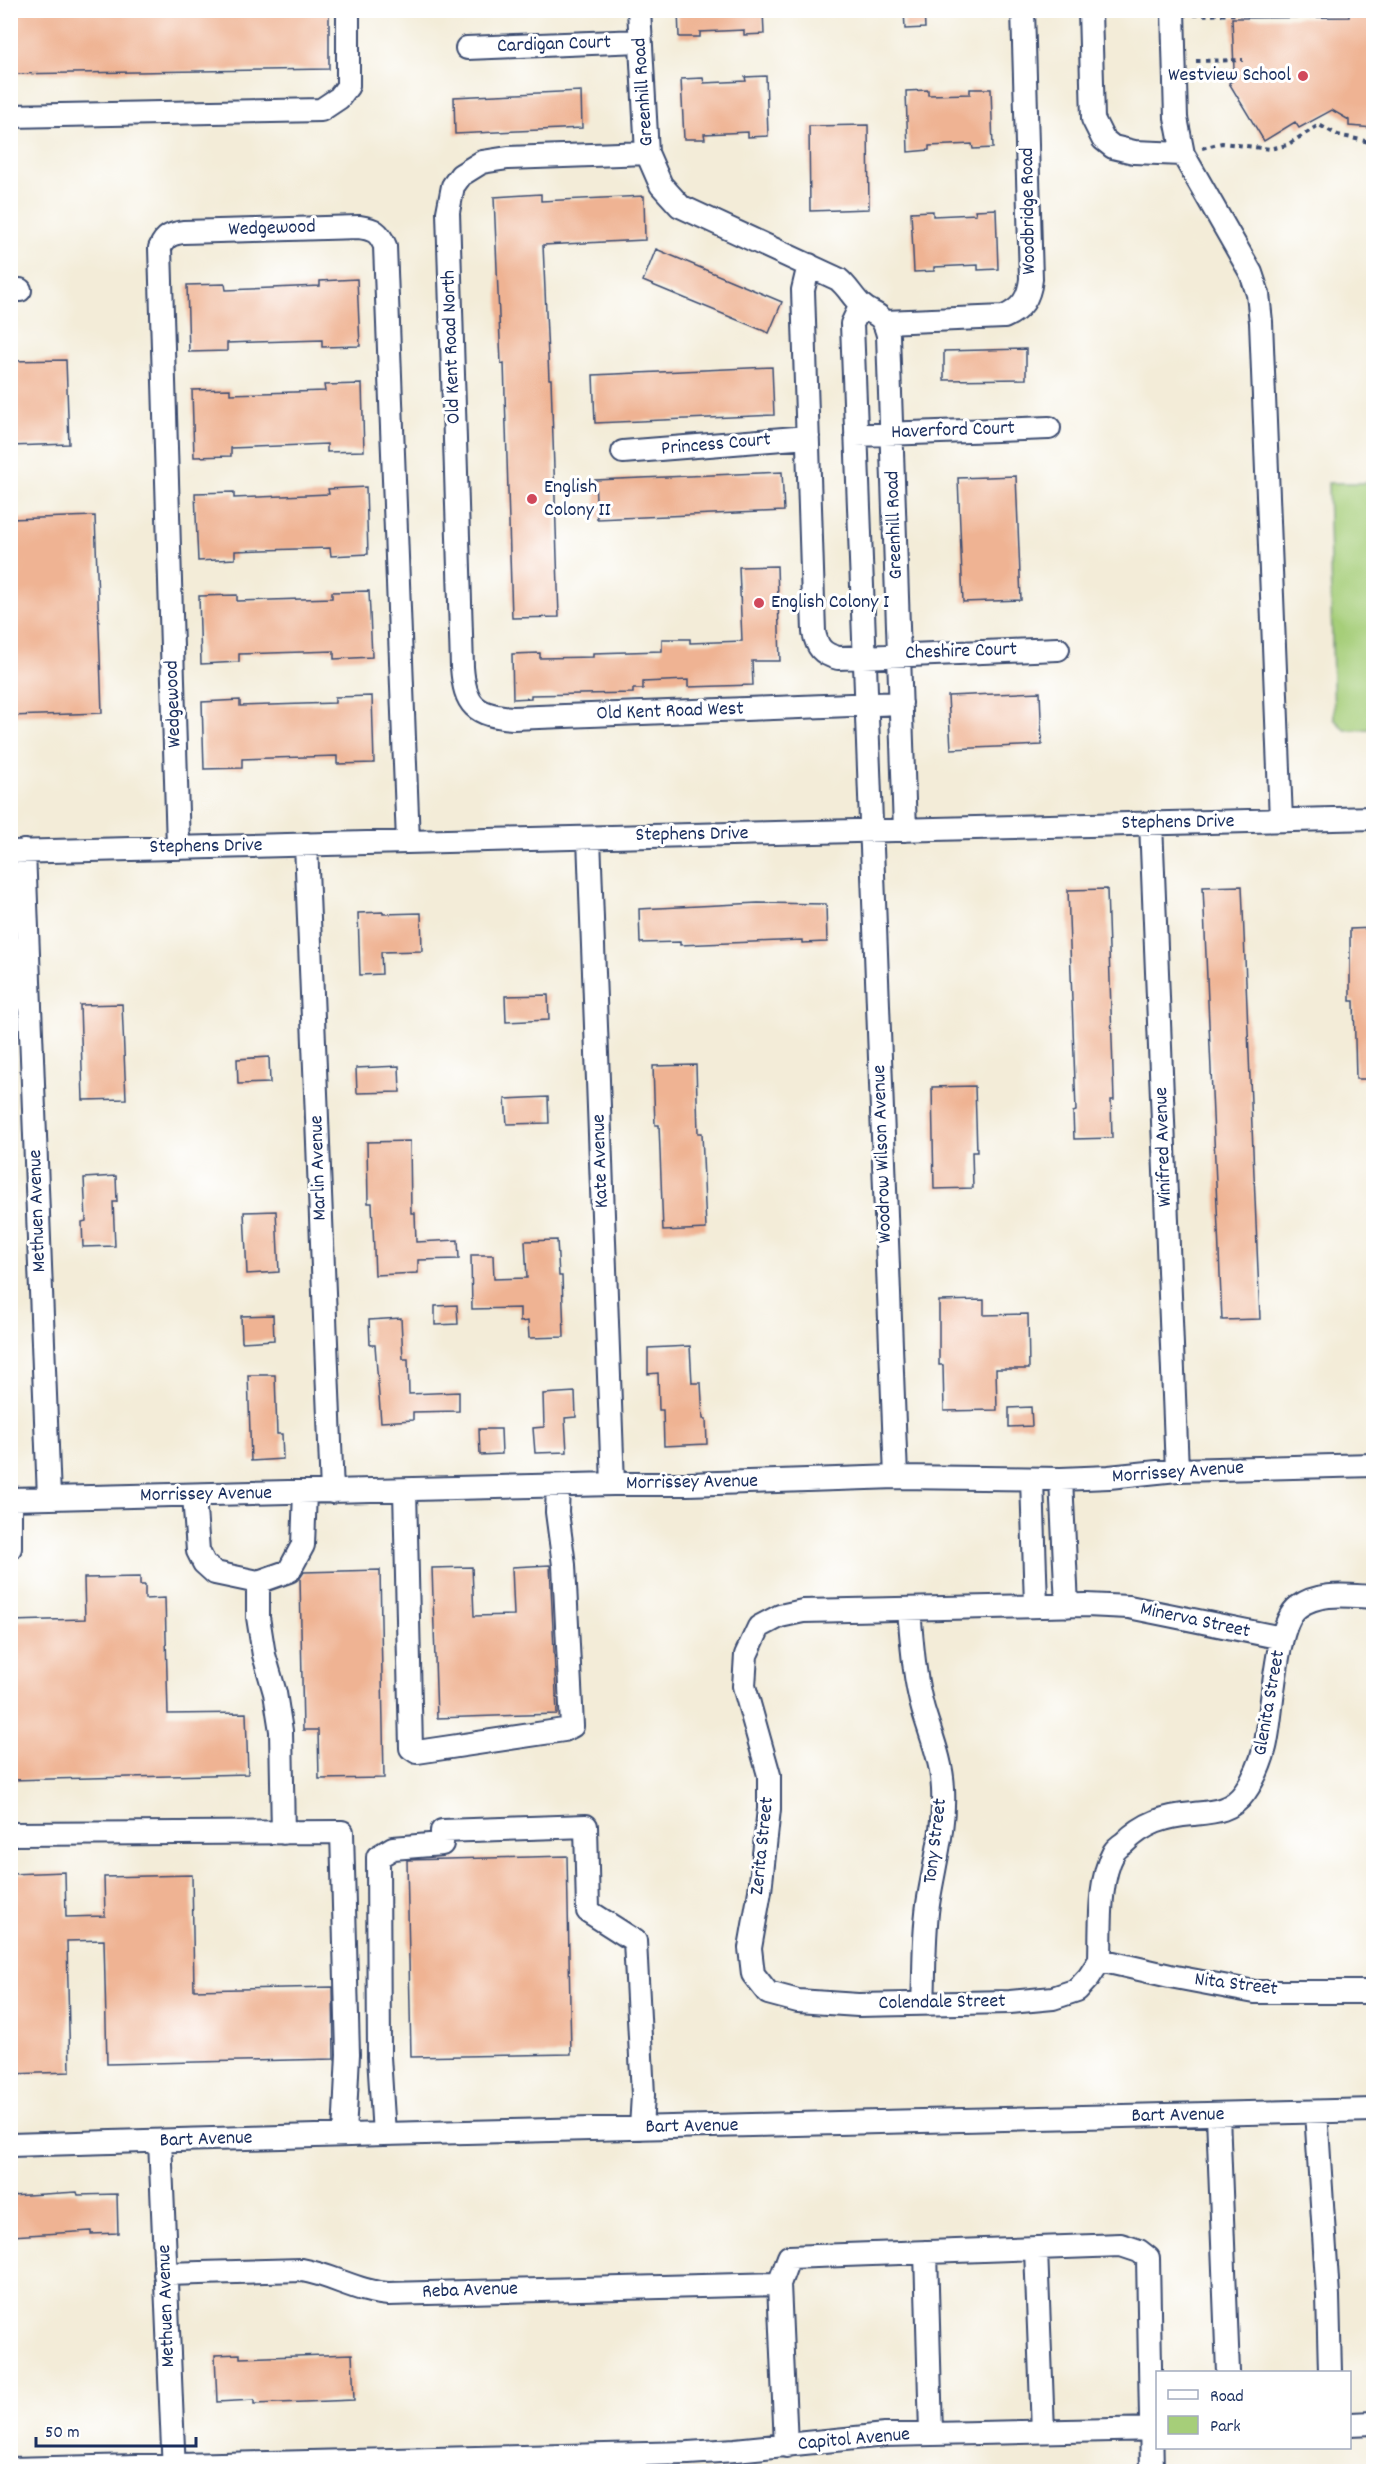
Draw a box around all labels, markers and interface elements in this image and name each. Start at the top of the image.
street label: Cardigan Court [497,29,611,61]
street label: Greenhill Road [626,37,662,147]
place label: Westview School [1168,62,1291,90]
marker: Westview School [1296,69,1310,83]
street label: Woodbridge Road [1014,147,1044,275]
street label: Wedgewood [228,213,316,245]
street label: Old Kent Road North [435,269,469,425]
street label: Haverford Court [891,415,1015,447]
street label: Princess Court [660,426,772,464]
street label: Greenhill Road [879,470,911,580]
place label: English Colony II [544,474,611,525]
marker: English Colony II [525,492,539,506]
place label: English Colony I [771,589,889,617]
marker: English Colony I [752,596,766,610]
street label: Cheshire Court [904,636,1018,668]
street label: Wedgewood [158,660,190,748]
street label: Old Kent Road West [596,695,744,729]
street label: Stephens Drive [1121,808,1235,838]
street label: Stephens Drive [635,820,749,850]
street label: Stephens Drive [149,832,263,862]
street label: Woodrow Wilson Avenue [866,1064,900,1244]
street label: Winifred Avenue [1148,1086,1180,1207]
street label: Kate Avenue [585,1113,617,1209]
street label: Marlin Avenue [303,1115,335,1221]
street label: Methuen Avenue [22,1149,54,1273]
street label: Morrissey Avenue [1111,1454,1245,1492]
street label: Morrissey Avenue [626,1468,759,1498]
street label: Morrissey Avenue [140,1480,273,1510]
street label: Minerva Street [1137,1596,1253,1646]
street label: Glenita Street [1247,1648,1293,1758]
street label: Zerita Street [744,1795,782,1897]
street label: Tony Street [917,1797,955,1885]
street label: Nita Street [1193,1966,1279,2004]
street label: Colendale Street [878,1988,1006,2018]
street label: Bart Avenue [1131,2101,1225,2131]
street label: Bart Avenue [645,2112,739,2142]
street label: Bart Avenue [159,2124,253,2156]
street label: Methuen Avenue [151,2244,183,2368]
street label: Reba Avenue [422,2275,519,2307]
legend [1156,2371,1351,2449]
text: Road [1210,2385,1244,2410]
scale bar [36,2410,196,2448]
text: Park [1210,2415,1241,2440]
text: 50 m [45,2421,80,2446]
street label: Capitol Avenue [797,2421,911,2459]

